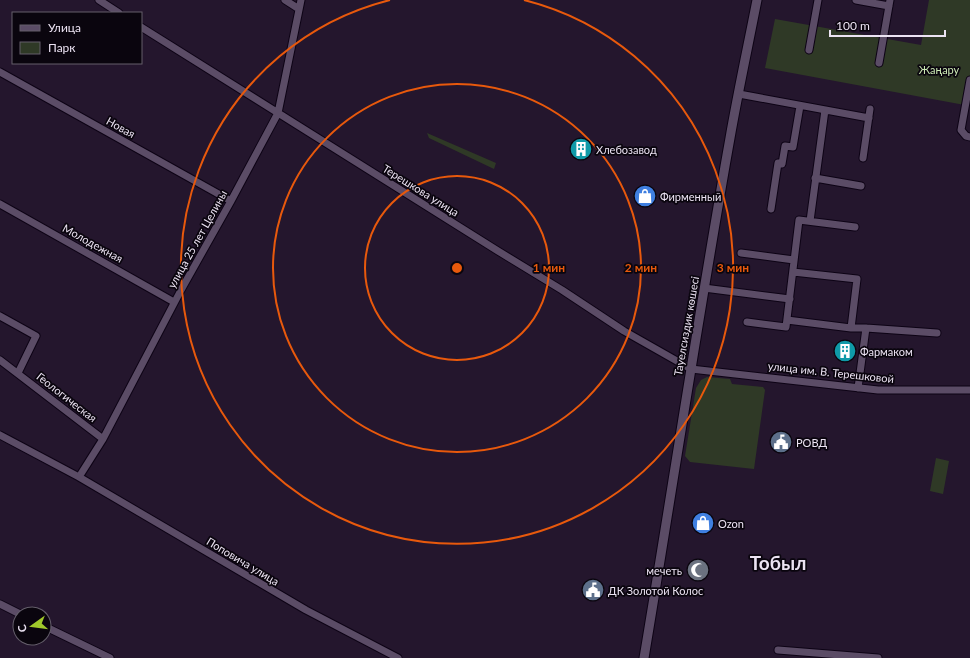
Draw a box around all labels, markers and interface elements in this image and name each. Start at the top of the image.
legend [12,12,142,64]
scale bar [830,12,945,38]
text: 100 m [836,18,870,33]
text: Улица [48,20,81,35]
text: Парк [48,40,76,55]
park label: Жаңару [919,63,960,76]
street label: Новая [104,114,138,140]
building icon: Хлебозавод [568,136,594,162]
place label: Хлебозавод [596,143,657,156]
street label: Терешкова улица [380,161,462,219]
shop icon: Фирменный [632,183,658,209]
street label: улица 25 лет Целины [165,188,229,290]
place label: Фирменный [660,190,721,203]
street label: Молодежная [61,221,125,265]
text: 1 мин [533,260,565,275]
text: 2 мин [625,260,657,275]
text: 3 мин [717,260,749,275]
centre of rings [450,261,464,275]
street label: Тауелсиздик көшесі [671,275,701,377]
building icon: Фармаком [832,338,858,364]
place label: Фармаком [860,345,913,358]
street label: улица им. В. Терешковой [767,359,895,385]
street label: Геологическая [34,369,100,425]
public building icon: РОВД [768,429,794,455]
place label: РОВД [796,436,827,449]
shop icon: Ozon [690,510,716,536]
place label: Ozon [718,517,744,530]
street label: Поповича улица [204,534,282,588]
district label: Тобыл [750,551,806,574]
mosque icon: мечеть [685,557,711,583]
place label: мечеть [646,564,682,577]
public building icon: ДК Золотой Колос [580,577,606,603]
place label: ДК Золотой Колос [608,584,703,597]
north arrow [12,606,52,646]
text: С [14,623,29,634]

